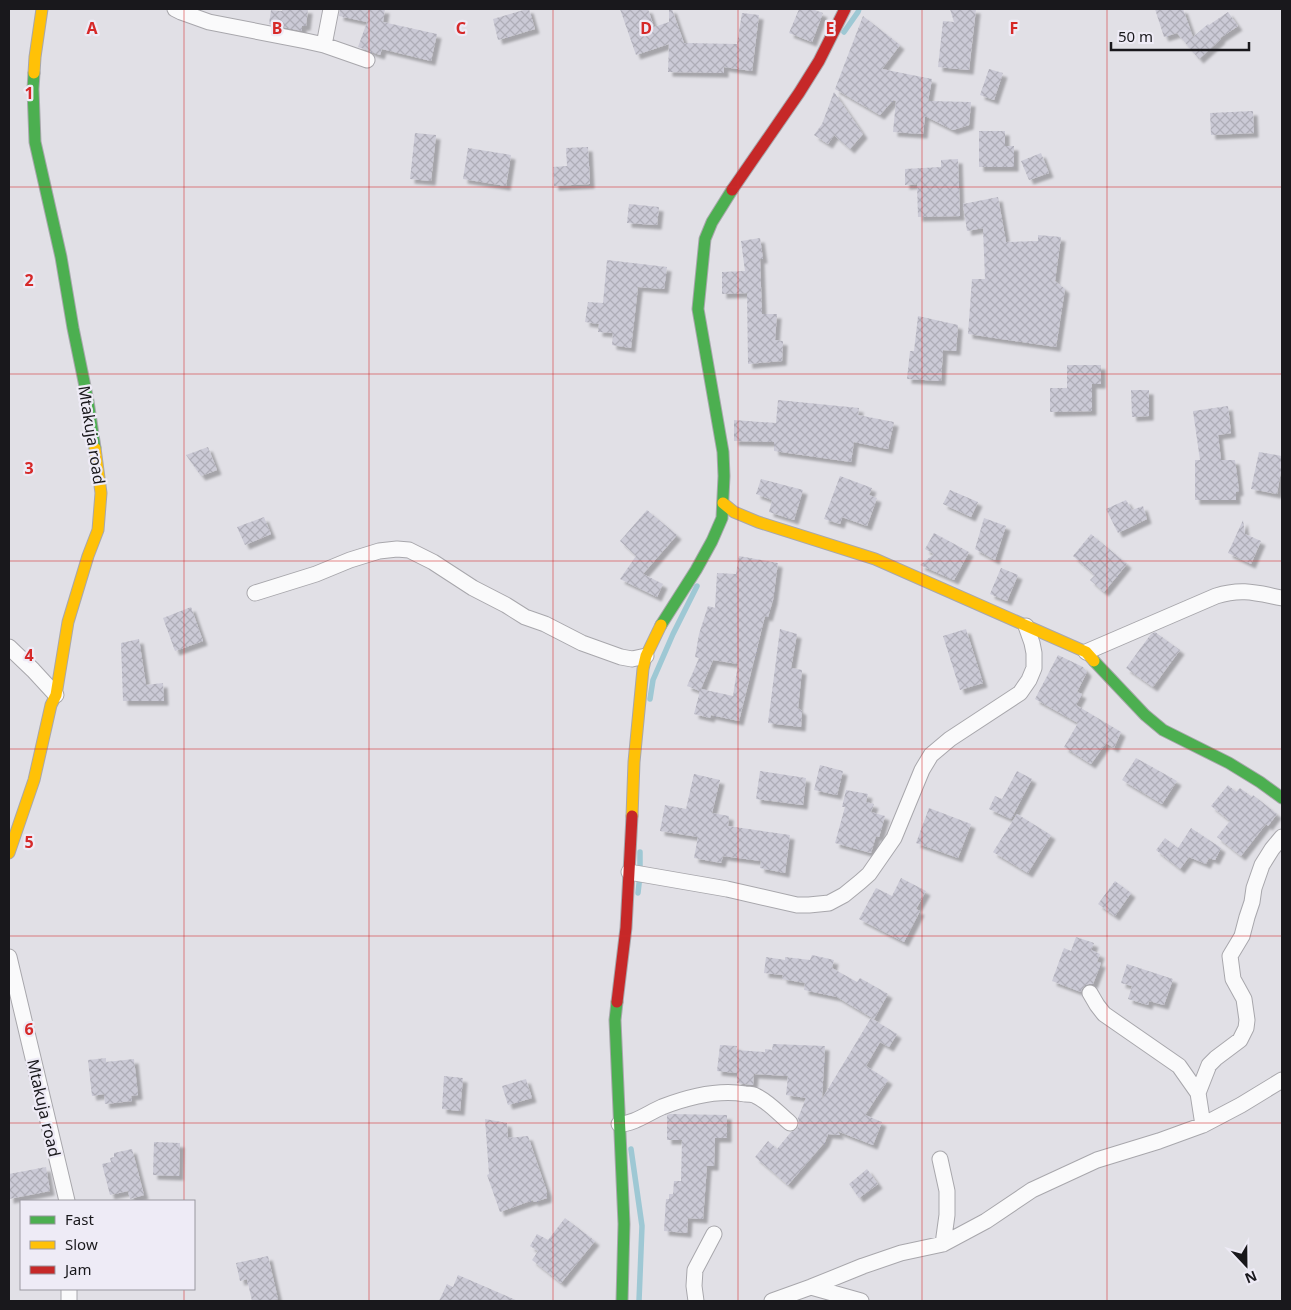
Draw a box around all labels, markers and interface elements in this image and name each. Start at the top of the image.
text: A [86,17,98,39]
text: B [272,17,282,39]
text: C [456,17,466,39]
text: D [640,17,652,39]
text: E [826,17,835,39]
text: F [1010,17,1018,39]
scale bar [1111,20,1248,52]
text: 50 m [1118,26,1153,46]
text: 1 [24,82,34,104]
text: 2 [24,269,34,291]
street label: Mtakuja road [73,384,111,486]
text: 3 [24,457,34,479]
text: 4 [24,644,34,666]
text: 5 [24,831,34,853]
text: 6 [24,1018,34,1040]
street label: Mtakuja road [22,1057,66,1159]
legend [20,1200,195,1290]
text: Fast [65,1209,94,1229]
text: Slow [65,1234,98,1254]
north arrow [1221,1240,1271,1290]
text: Jam [63,1259,92,1279]
text: N [1242,1267,1260,1288]

